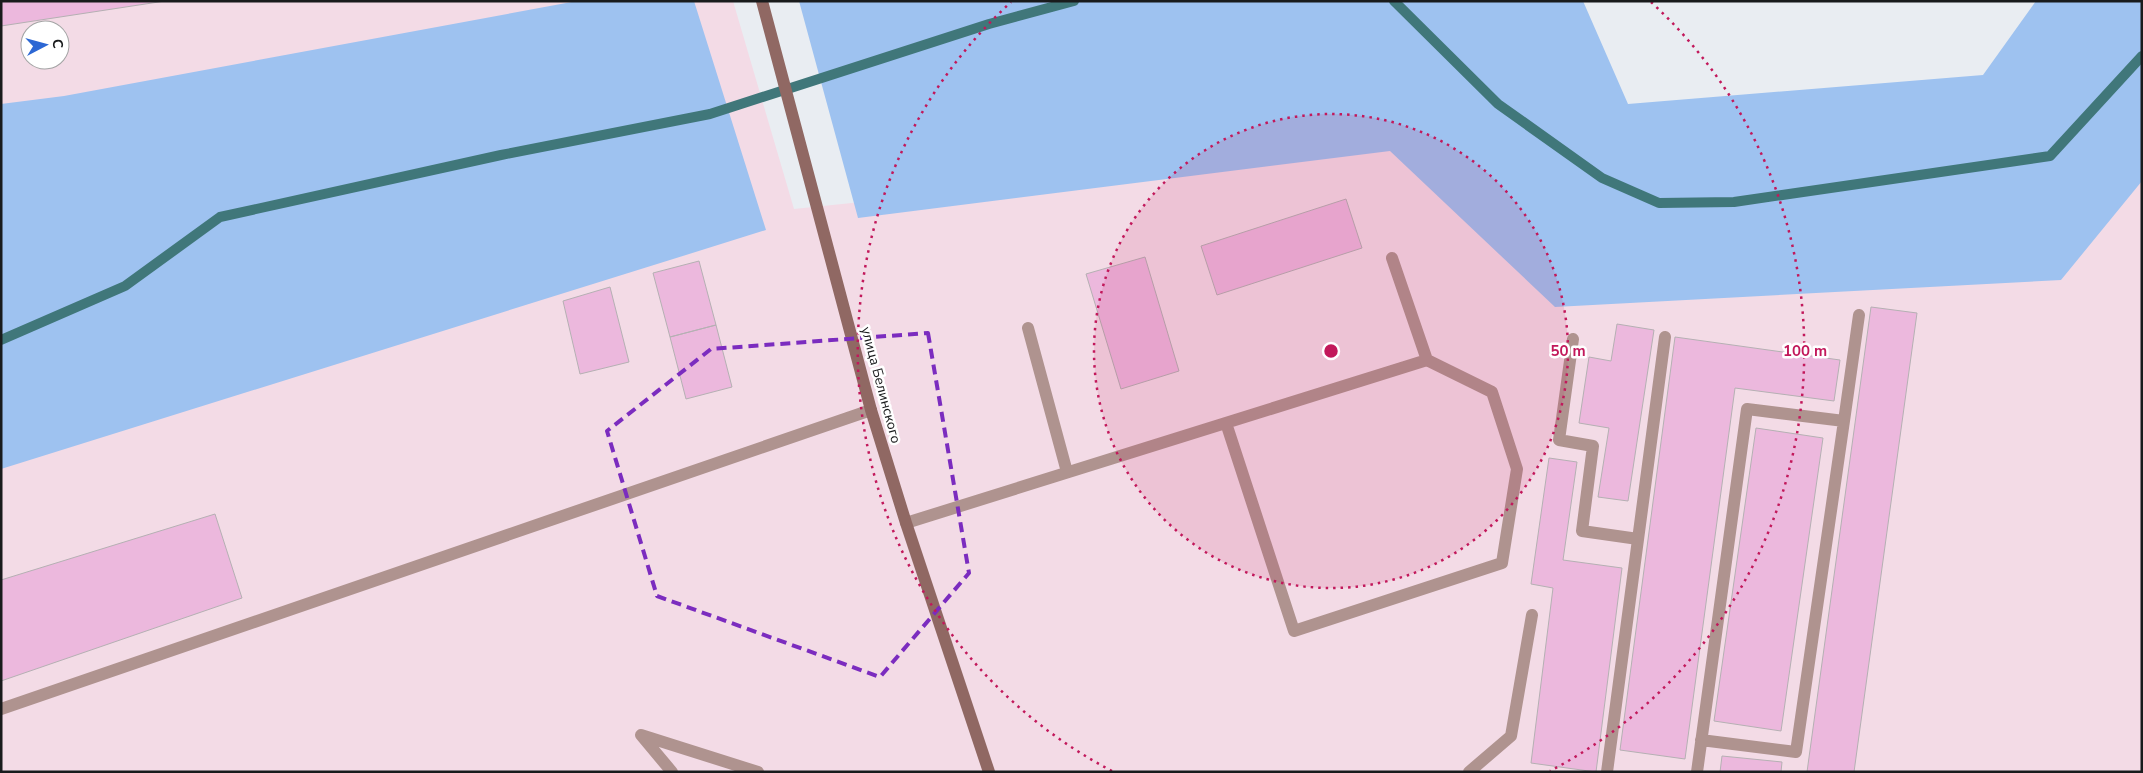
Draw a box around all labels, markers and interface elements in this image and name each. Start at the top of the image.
north arrow [20,20,70,70]
text: С [47,38,67,50]
street label: улица Белинского [856,325,906,445]
text: 50 m [1550,341,1586,361]
text: 100 m [1783,341,1827,361]
centre of rings [1322,342,1340,360]

